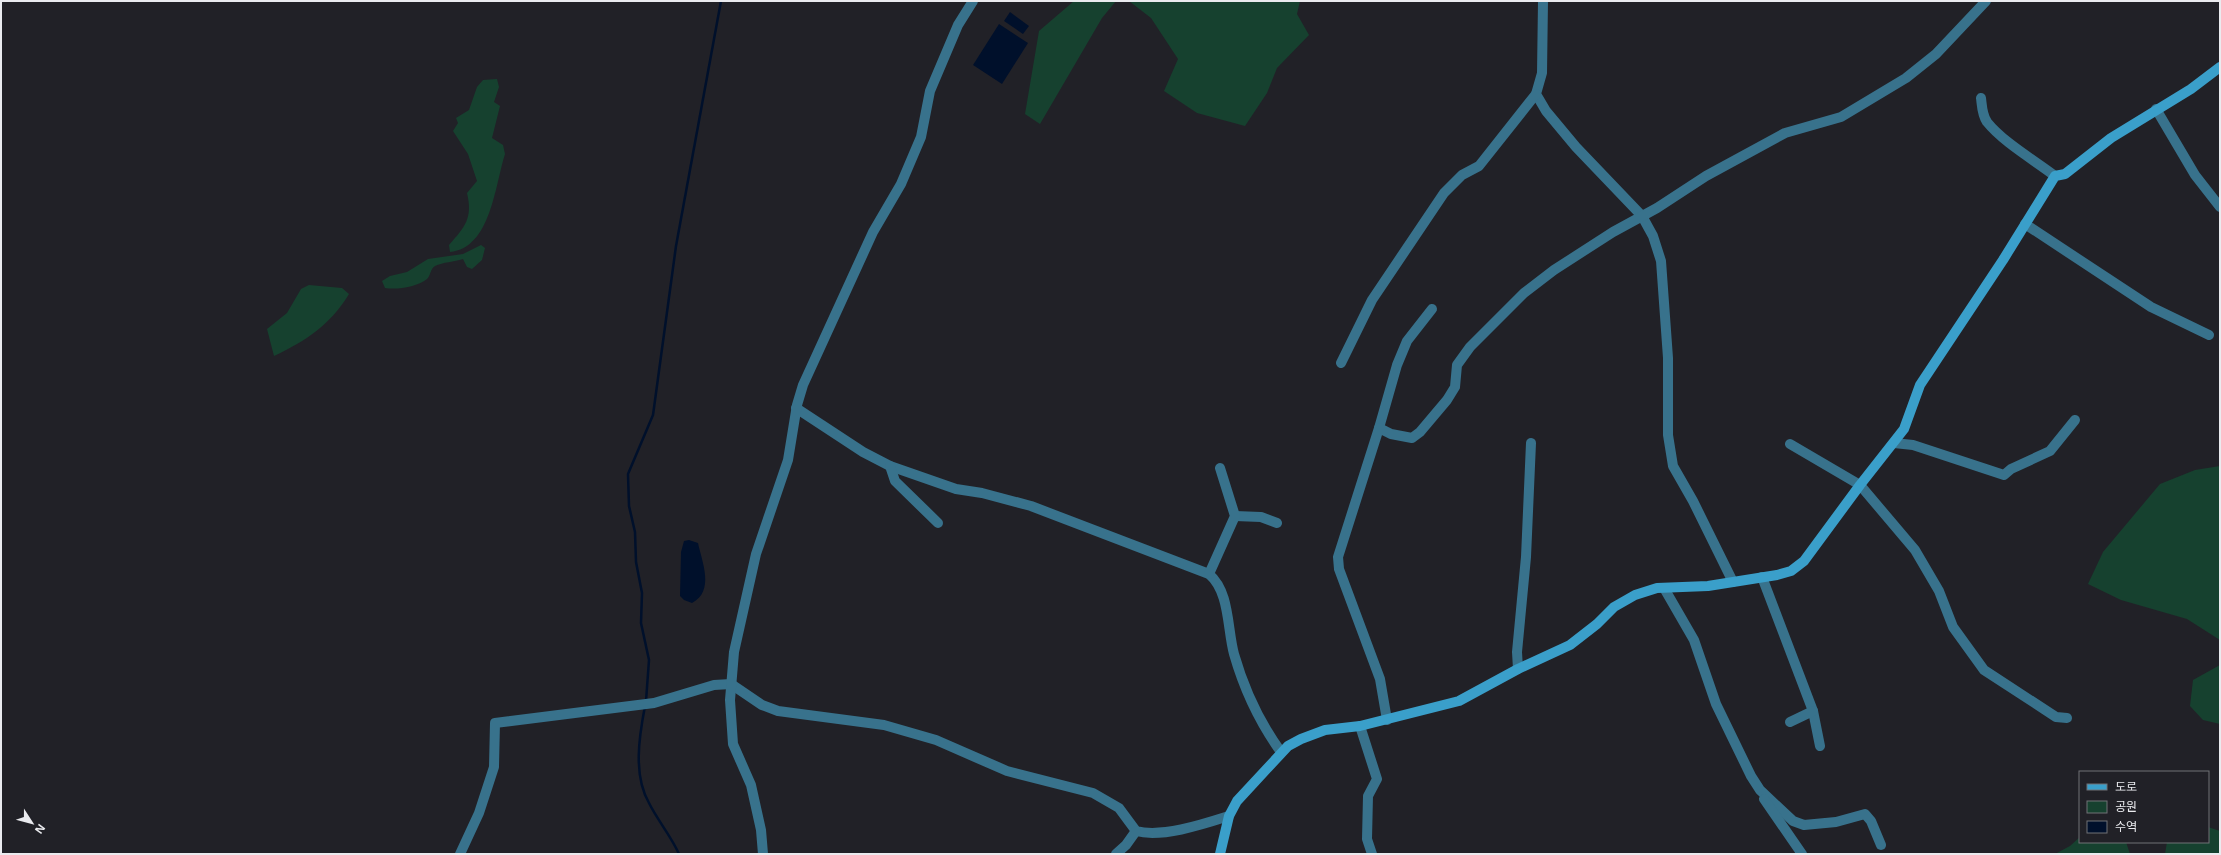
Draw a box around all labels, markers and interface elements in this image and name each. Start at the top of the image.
legend [2079,771,2209,843]
text: 도로 [2115,778,2137,795]
text: 공원 [2115,798,2137,815]
north arrow [12,803,52,843]
text: 수역 [2115,818,2137,835]
text: N [32,821,49,837]

